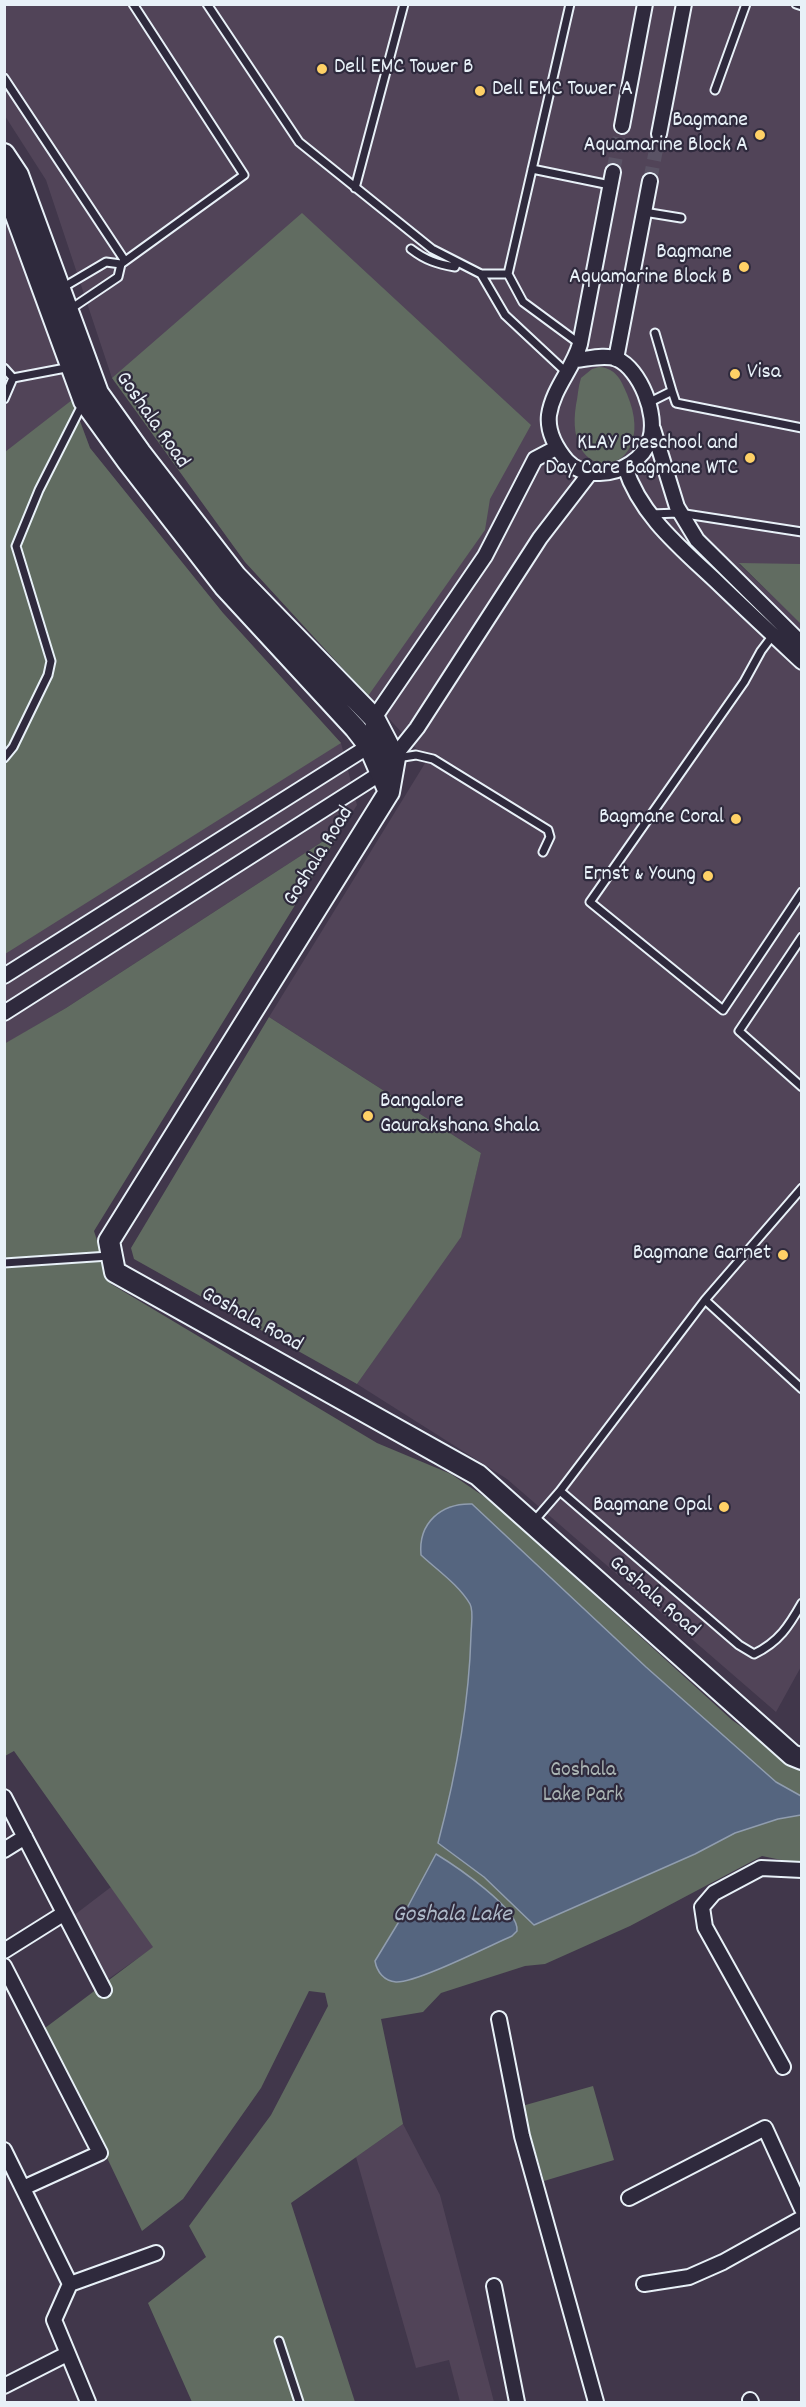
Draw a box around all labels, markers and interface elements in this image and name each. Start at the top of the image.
place label: Dell EMC Tower B [334,56,473,82]
marker: Dell EMC Tower B [315,62,329,76]
place label: Dell EMC Tower A [492,78,633,104]
marker: Dell EMC Tower A [473,84,487,98]
place label: Bagmane Aquamarine Block A [584,109,748,160]
marker: Bagmane Aquamarine Block A [753,128,767,142]
place label: Bagmane Aquamarine Block B [569,241,732,292]
marker: Bagmane Aquamarine Block B [737,260,751,274]
place label: Visa [747,361,781,387]
street label: Goshala Road [108,367,194,475]
marker: Visa [728,367,742,381]
place label: KLAY Preschool and Day Care Bagmane WTC [545,432,738,484]
marker: KLAY Preschool and Day Care Bagmane WTC [743,451,757,465]
street label: Goshala Road [279,802,361,912]
place label: Bagmane Coral [599,806,724,832]
marker: Bagmane Coral [729,812,743,826]
place label: Ernst & Young [583,863,696,889]
marker: Ernst & Young [701,869,715,883]
place label: Bangalore Gaurakshana Shala [380,1090,539,1142]
marker: Bangalore Gaurakshana Shala [361,1109,375,1123]
place label: Bagmane Garnet [633,1242,771,1268]
marker: Bagmane Garnet [776,1248,790,1262]
street label: Goshala Road [195,1282,307,1360]
place label: Bagmane Opal [593,1494,712,1520]
marker: Bagmane Opal [717,1500,731,1514]
street label: Goshala Road [602,1551,704,1645]
park label: Goshala Lake Park [543,1759,623,1810]
water label: Goshala Lake [392,1903,512,1931]

